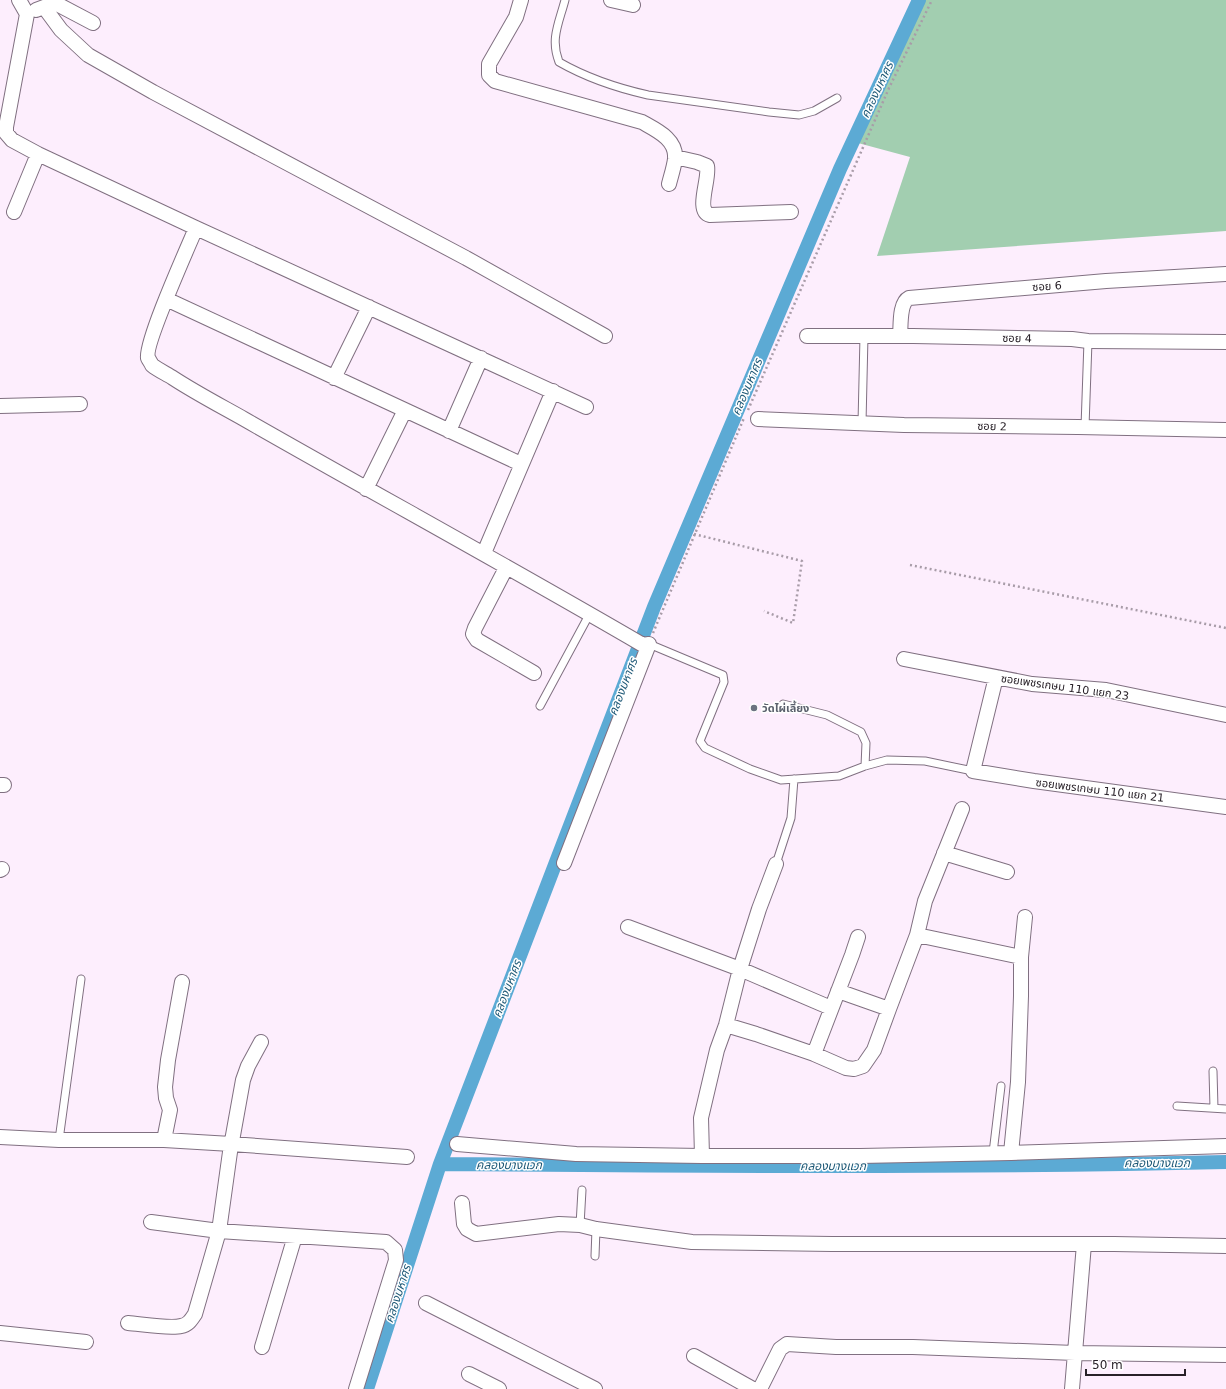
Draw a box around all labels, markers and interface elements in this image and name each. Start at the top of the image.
water label: คลองมหาศร [858,59,897,120]
street label: ซอย 6 [1032,279,1062,294]
street label: ซอย 4 [1002,332,1032,345]
water label: คลองมหาศร [729,355,766,417]
street label: ซอย 2 [977,420,1007,433]
water label: คลองมหาศร [606,655,641,718]
street label: ซอยเพชรเกษม 110 แยก 23 [1000,672,1130,703]
place label: วัดไผ่เลี้ยง [762,700,809,715]
marker: วัดไผ่เลี้ยง [749,703,759,713]
street label: ซอยเพชรเกษม 110 แยก 21 [1035,776,1165,805]
water label: คลองมหาศร [490,957,525,1020]
water label: คลองบางแวก [1124,1156,1191,1170]
water label: คลองบางแวก [476,1158,543,1172]
water label: คลองบางแวก [800,1159,867,1173]
water label: คลองมหาศร [382,1262,414,1325]
scale bar [1086,1351,1185,1377]
text: 50 m [1092,1358,1123,1372]

